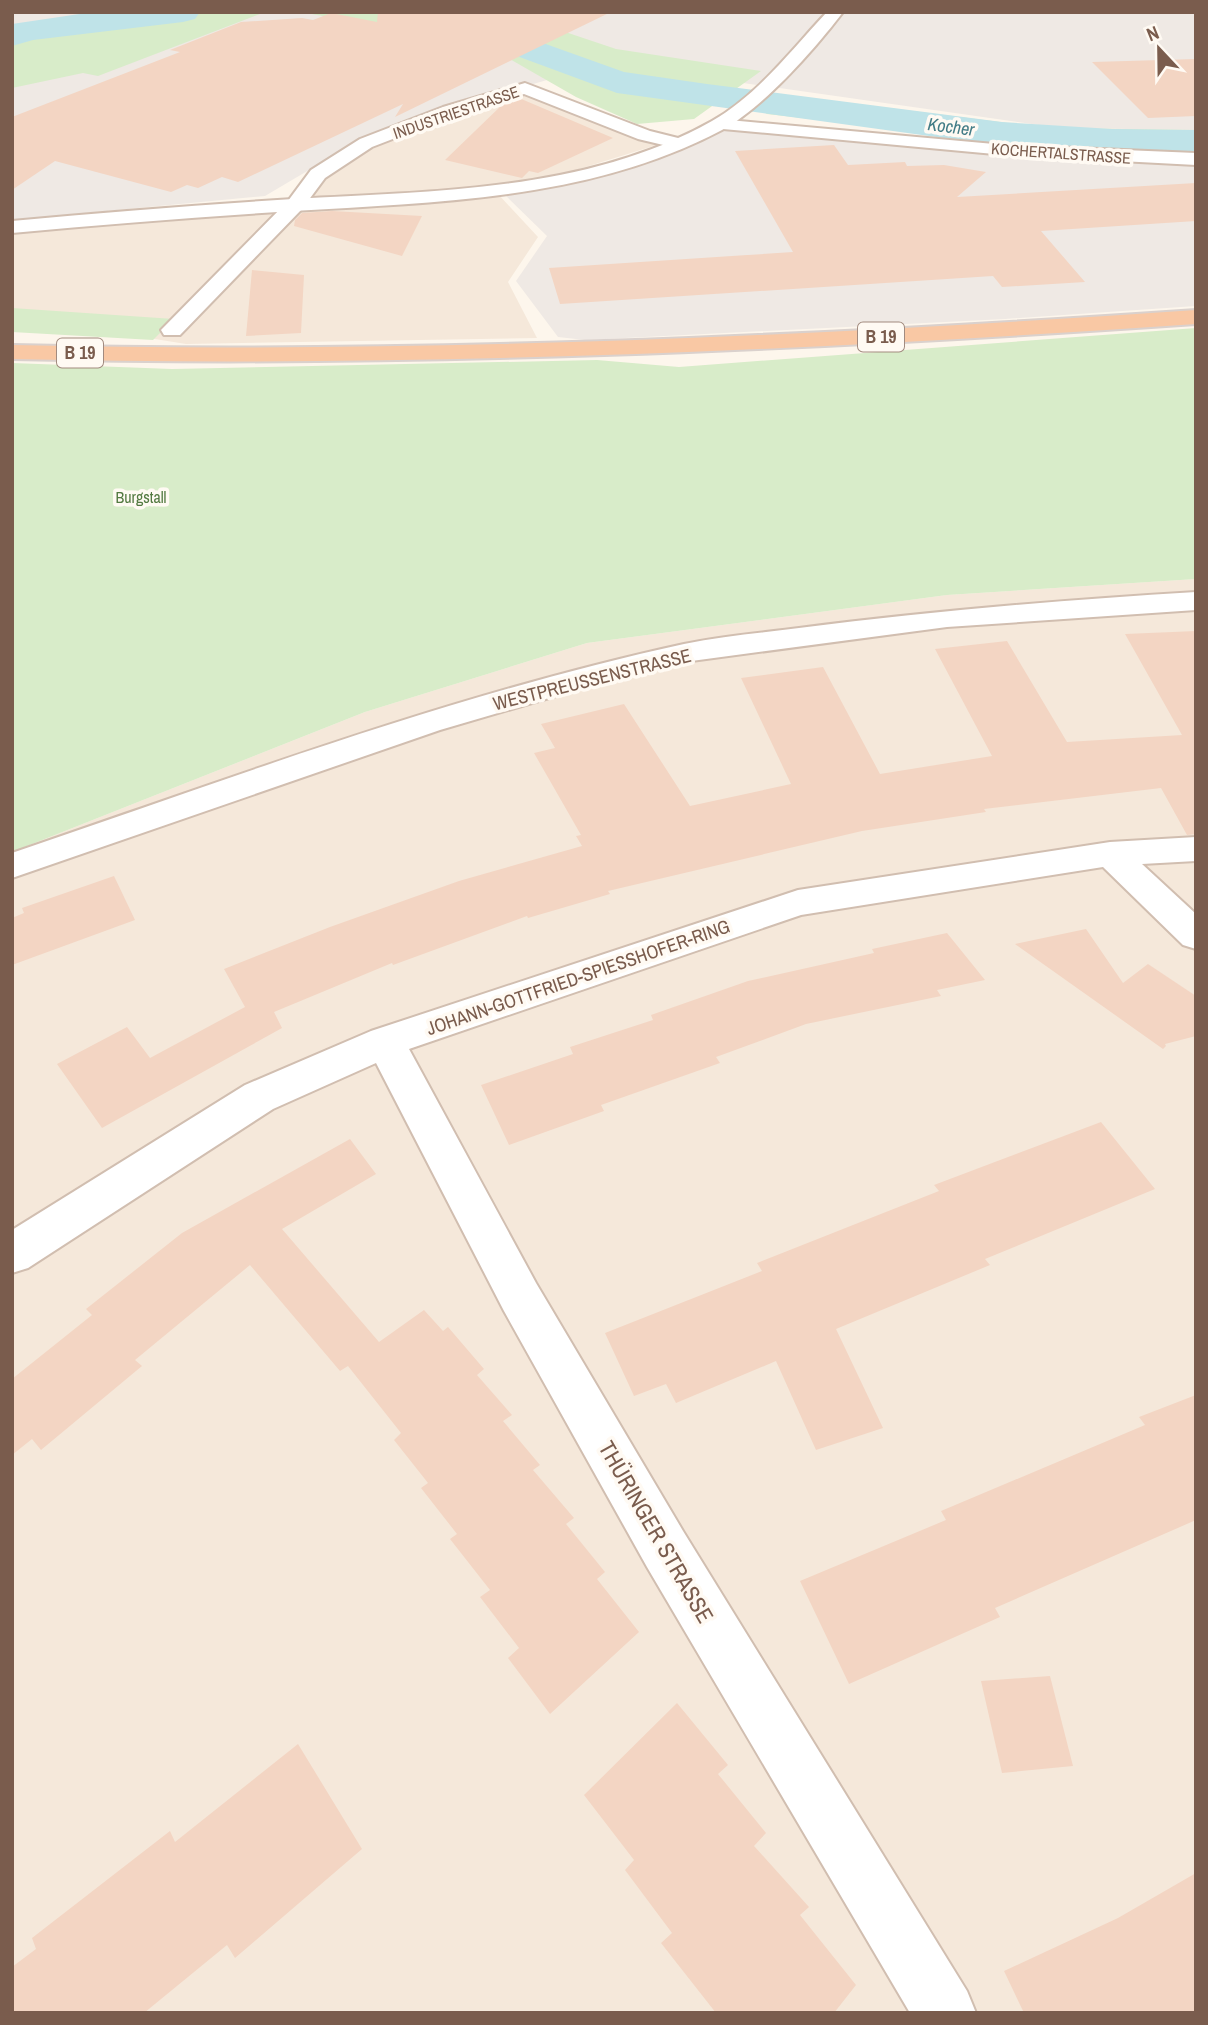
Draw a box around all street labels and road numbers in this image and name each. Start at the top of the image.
street label: INDUSTRIESTRASSE [390,80,522,144]
street label: KOCHERTALSTRASSE [990,137,1132,169]
road number: B 19 [858,323,904,352]
road number: B 19 [57,338,103,368]
street label: WESTPREUSSENSTRASSE [490,642,694,716]
street label: JOHANN-GOTTFRIED-SPIESSHOFER-RING [423,913,733,1041]
street label: THÜRINGER STRASSE [592,1435,721,1628]

